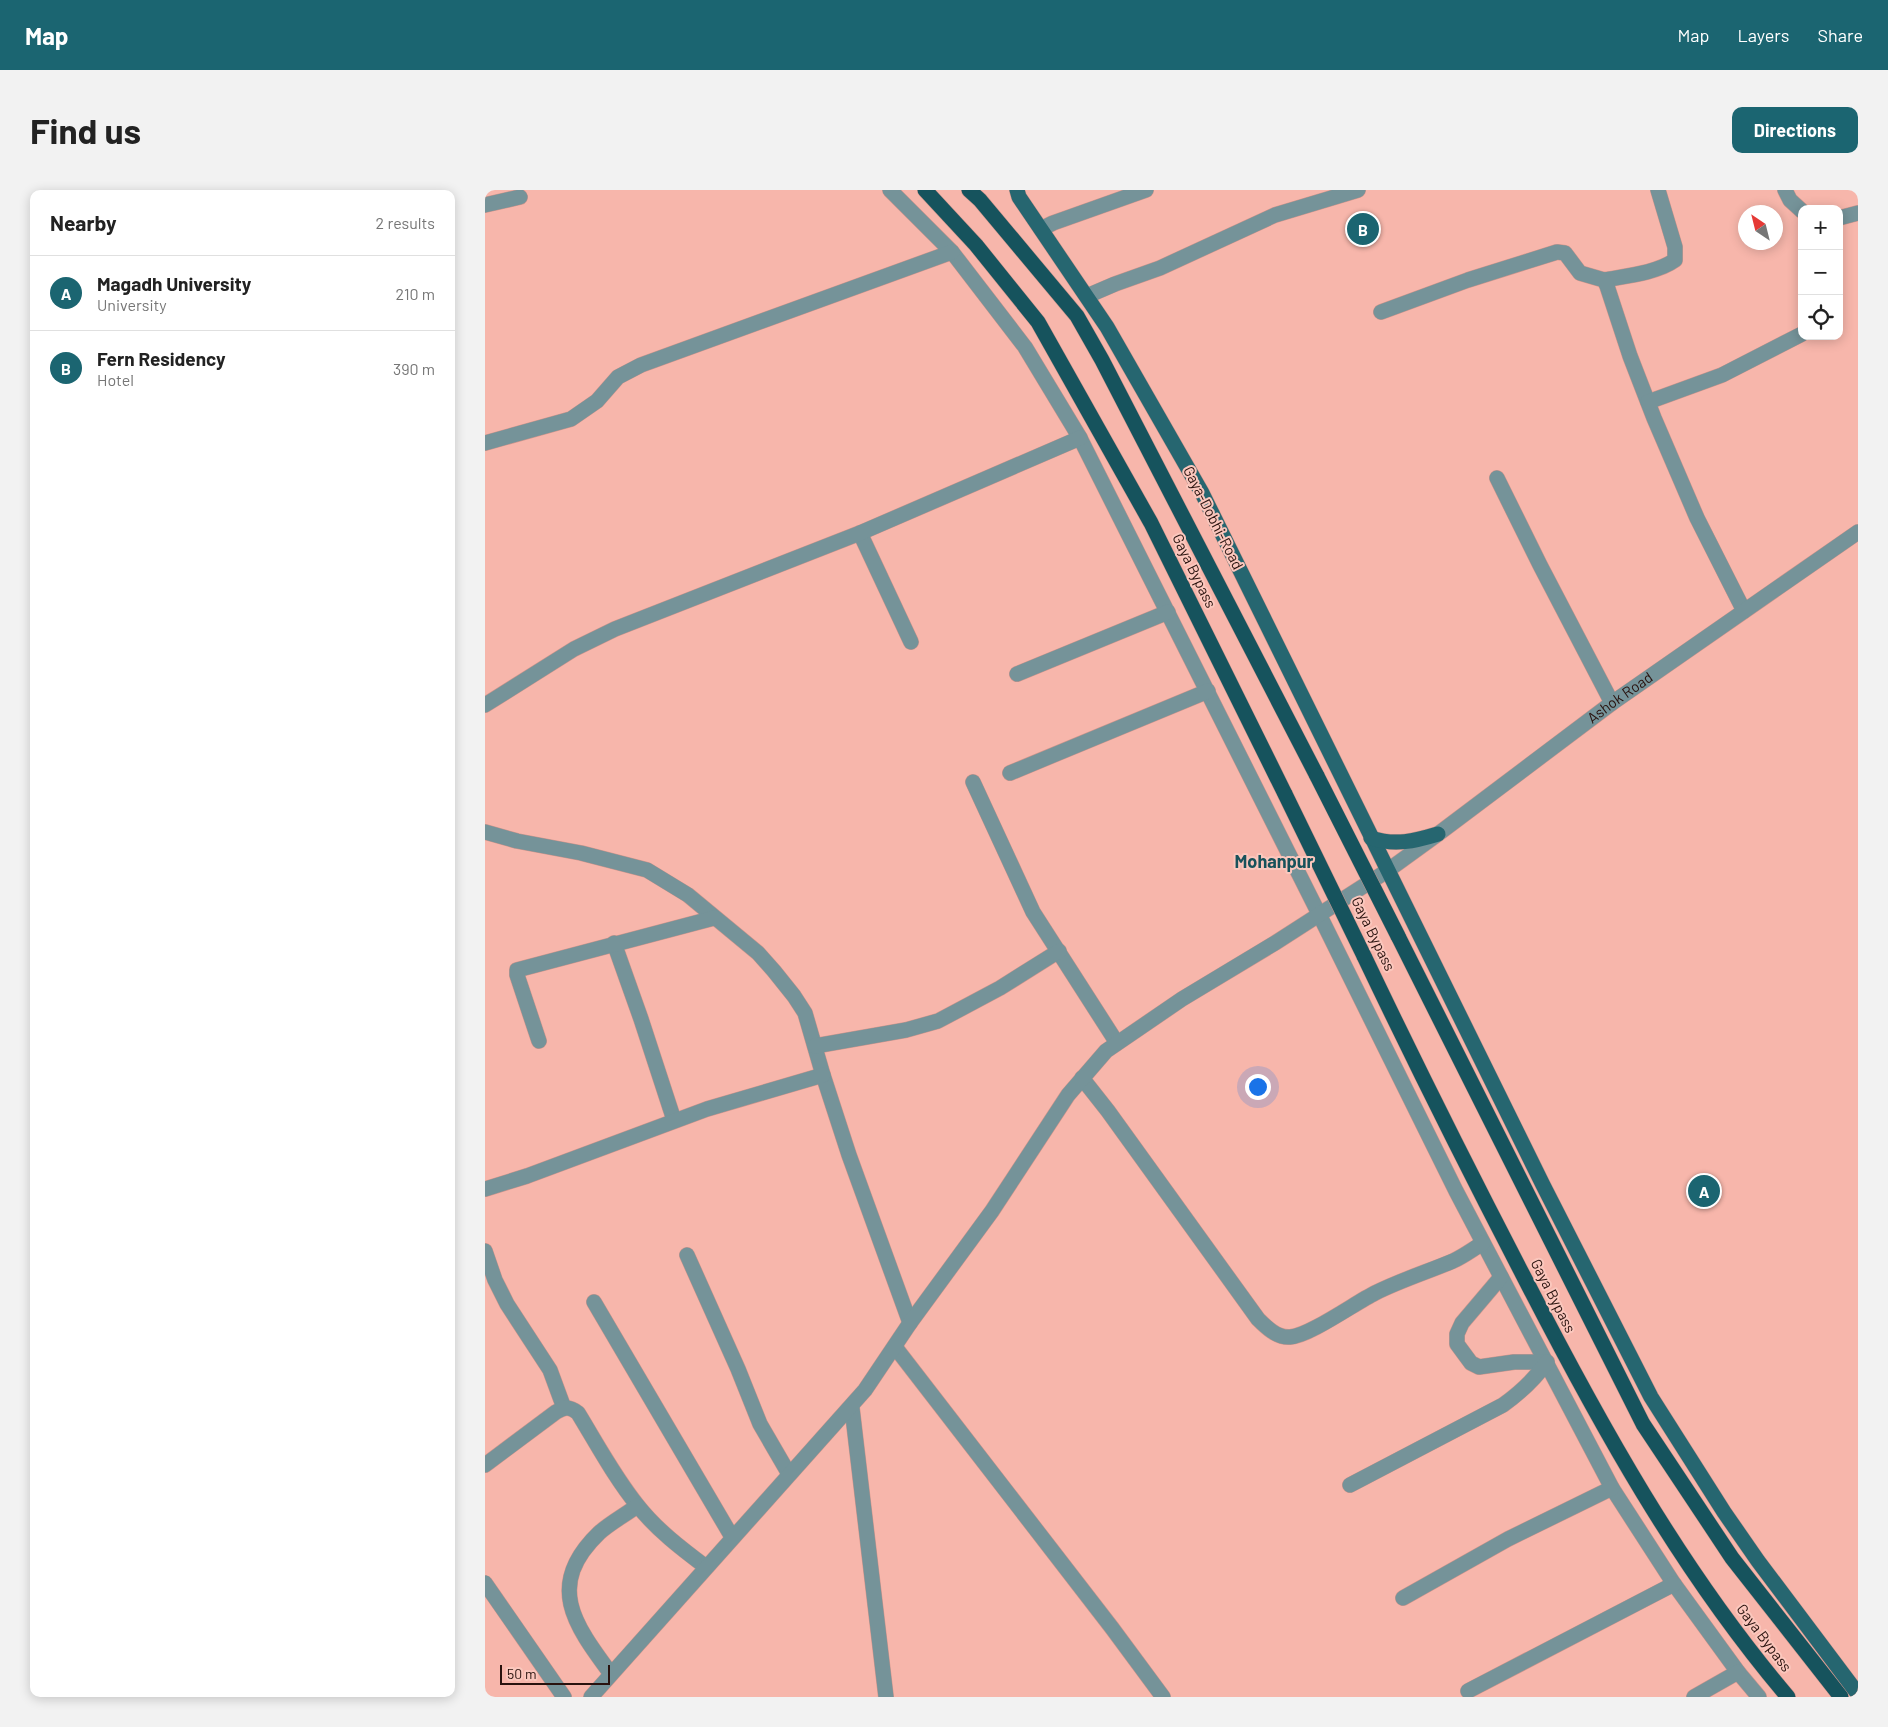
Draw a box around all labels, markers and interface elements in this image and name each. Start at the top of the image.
text: Map [25,21,68,50]
text: Map [1677,24,1709,46]
text: Layers [1737,24,1790,46]
text: Share [1818,24,1863,46]
button: Directions [1732,107,1858,153]
text: Find us [30,109,141,151]
north arrow [1738,205,1783,250]
map controls [1798,205,1843,340]
button: + [1798,205,1843,250]
text: Nearby [50,210,116,235]
pin: B [1347,210,1379,248]
text: 2 results [376,213,435,232]
button: − [1798,250,1843,295]
text: Magadh University [97,272,251,295]
text: A [61,284,71,303]
text: 210 m [396,284,435,303]
text: University [97,295,167,314]
button: locate [1798,295,1843,340]
text: Fern Residency [97,347,226,370]
text: B [61,359,71,378]
text: 390 m [393,359,435,378]
text: Hotel [97,370,134,389]
street label: Gaya-Dobhi-Road [1180,463,1248,572]
street label: Gaya Bypass [1169,530,1221,611]
street label: Ashok Road [1583,668,1656,727]
district label: Mohanpur [1234,850,1314,872]
street label: Gaya Bypass [1348,893,1400,974]
your location [1245,1074,1271,1100]
pin: A [1688,1172,1720,1210]
street label: Gaya Bypass [1528,1256,1580,1335]
street label: Gaya Bypass [1733,1600,1796,1675]
scale bar [500,1662,610,1685]
text: 50 m [507,1665,536,1682]

